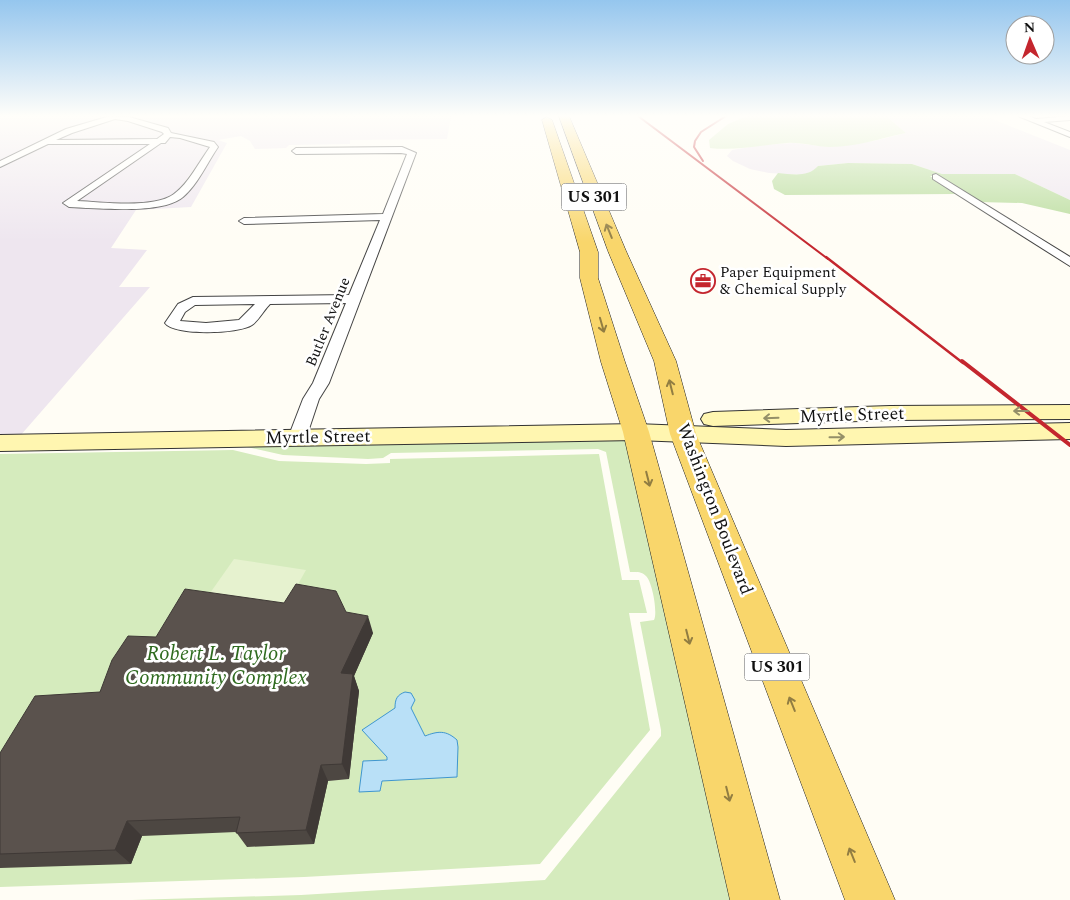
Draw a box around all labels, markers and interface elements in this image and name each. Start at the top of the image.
north arrow [1005,15,1055,65]
text: N [1023,17,1036,38]
road number: US 301 [562,183,626,210]
one-way arrow [603,224,612,239]
place label: Paper Equipment & Chemical Supply [720,261,847,301]
office icon: Paper Equipment & Chemical Supply [690,268,716,294]
street label: Butler Avenue [300,274,356,370]
one-way arrow [598,316,607,332]
one-way arrow [666,380,675,396]
street label: Myrtle Street [799,400,905,430]
one-way arrow [1014,406,1030,416]
one-way arrow [764,413,780,422]
street label: Washington Boulevard [670,419,760,599]
street label: Myrtle Street [265,423,371,451]
one-way arrow [828,432,845,442]
one-way arrow [644,471,653,487]
one-way arrow [684,628,693,644]
park label: Robert L. Taylor Community Complex [125,638,307,694]
road number: US 301 [744,654,810,680]
one-way arrow [786,697,796,712]
one-way arrow [724,786,733,802]
one-way arrow [847,848,856,863]

